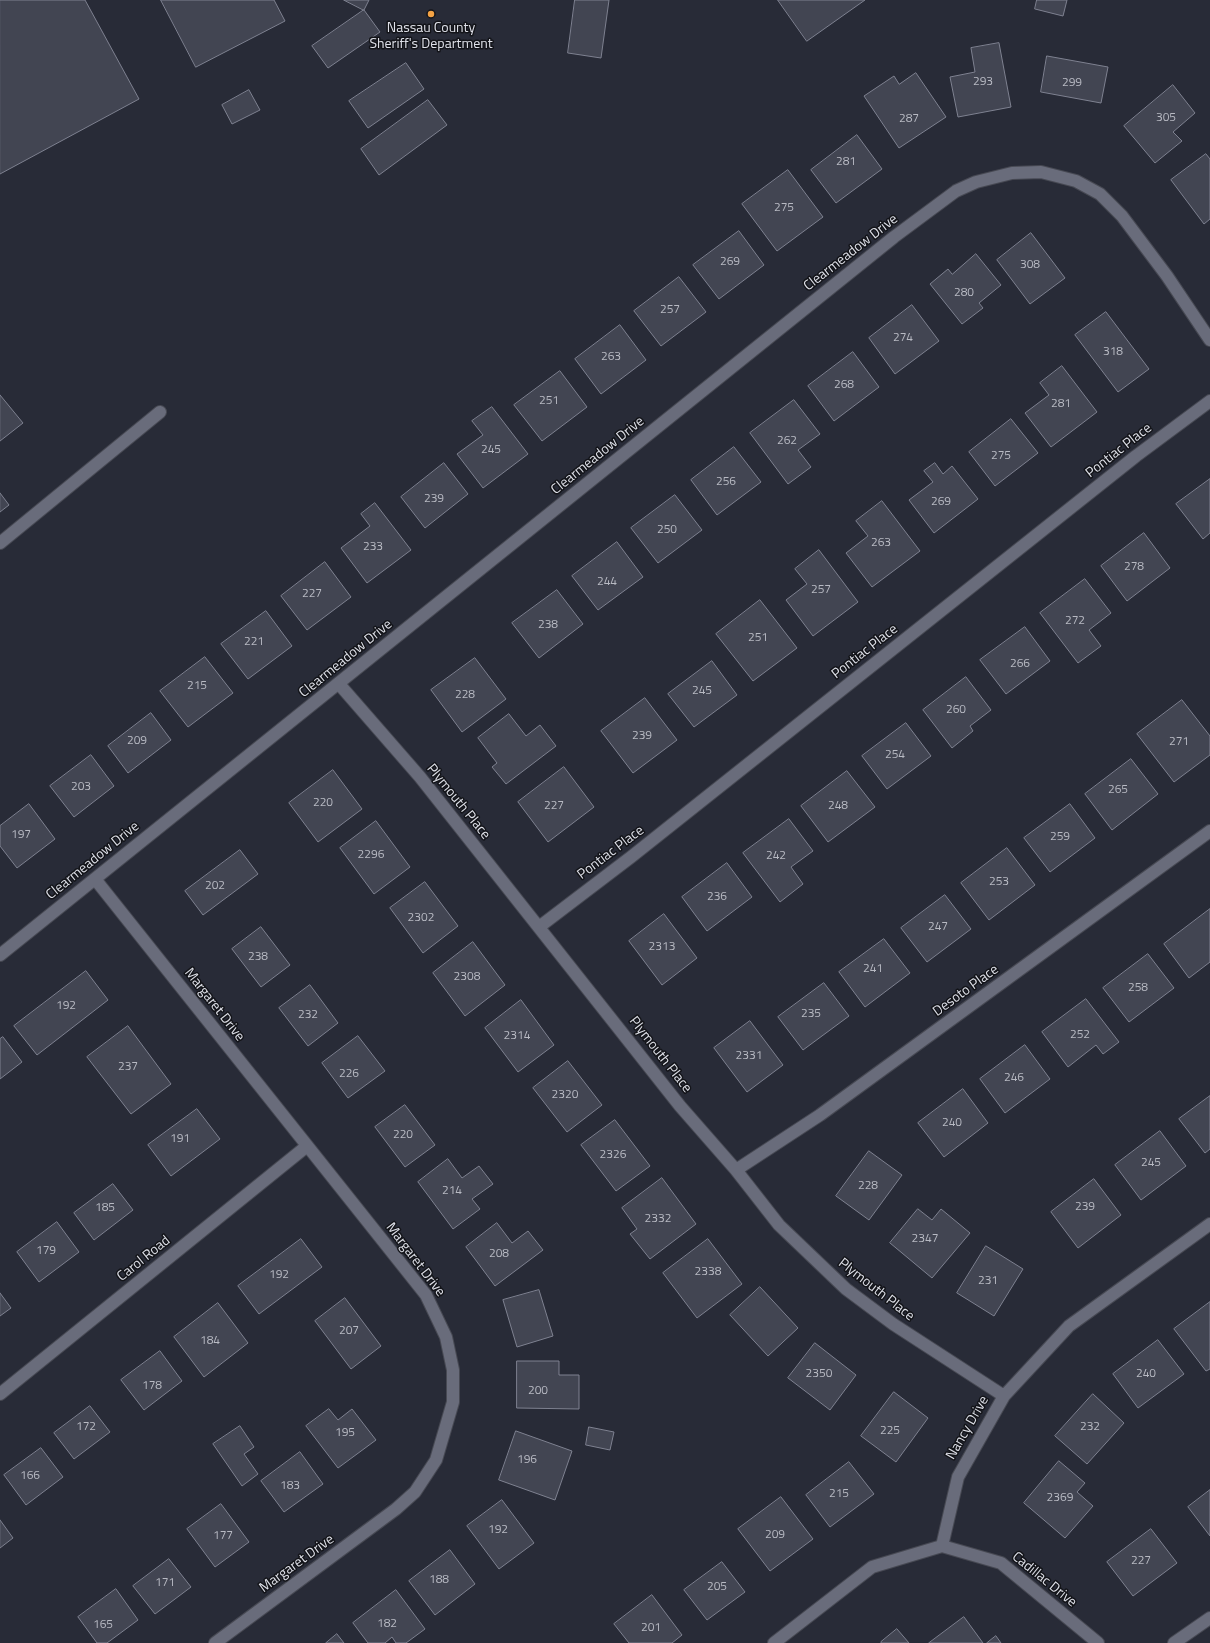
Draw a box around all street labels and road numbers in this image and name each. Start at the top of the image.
street label: Clearmeadow Drive [801,211,901,295]
street label: Clearmeadow Drive [548,413,648,499]
street label: Pontiac Place [1083,420,1155,482]
street label: Clearmeadow Drive [296,616,396,702]
street label: Pontiac Place [829,621,901,683]
street label: Plymouth Place [423,761,493,843]
street label: Clearmeadow Drive [43,818,143,904]
street label: Pontiac Place [574,823,648,883]
street label: Desoto Place [930,962,1002,1020]
street label: Margaret Drive [180,965,248,1045]
street label: Plymouth Place [625,1014,695,1096]
street label: Margaret Drive [382,1220,448,1300]
street label: Carol Road [114,1233,174,1285]
street label: Plymouth Place [835,1255,917,1325]
street label: Nancy Drive [943,1393,993,1463]
street label: Margaret Drive [256,1531,338,1597]
street label: Cadillac Drive [1008,1549,1080,1611]

